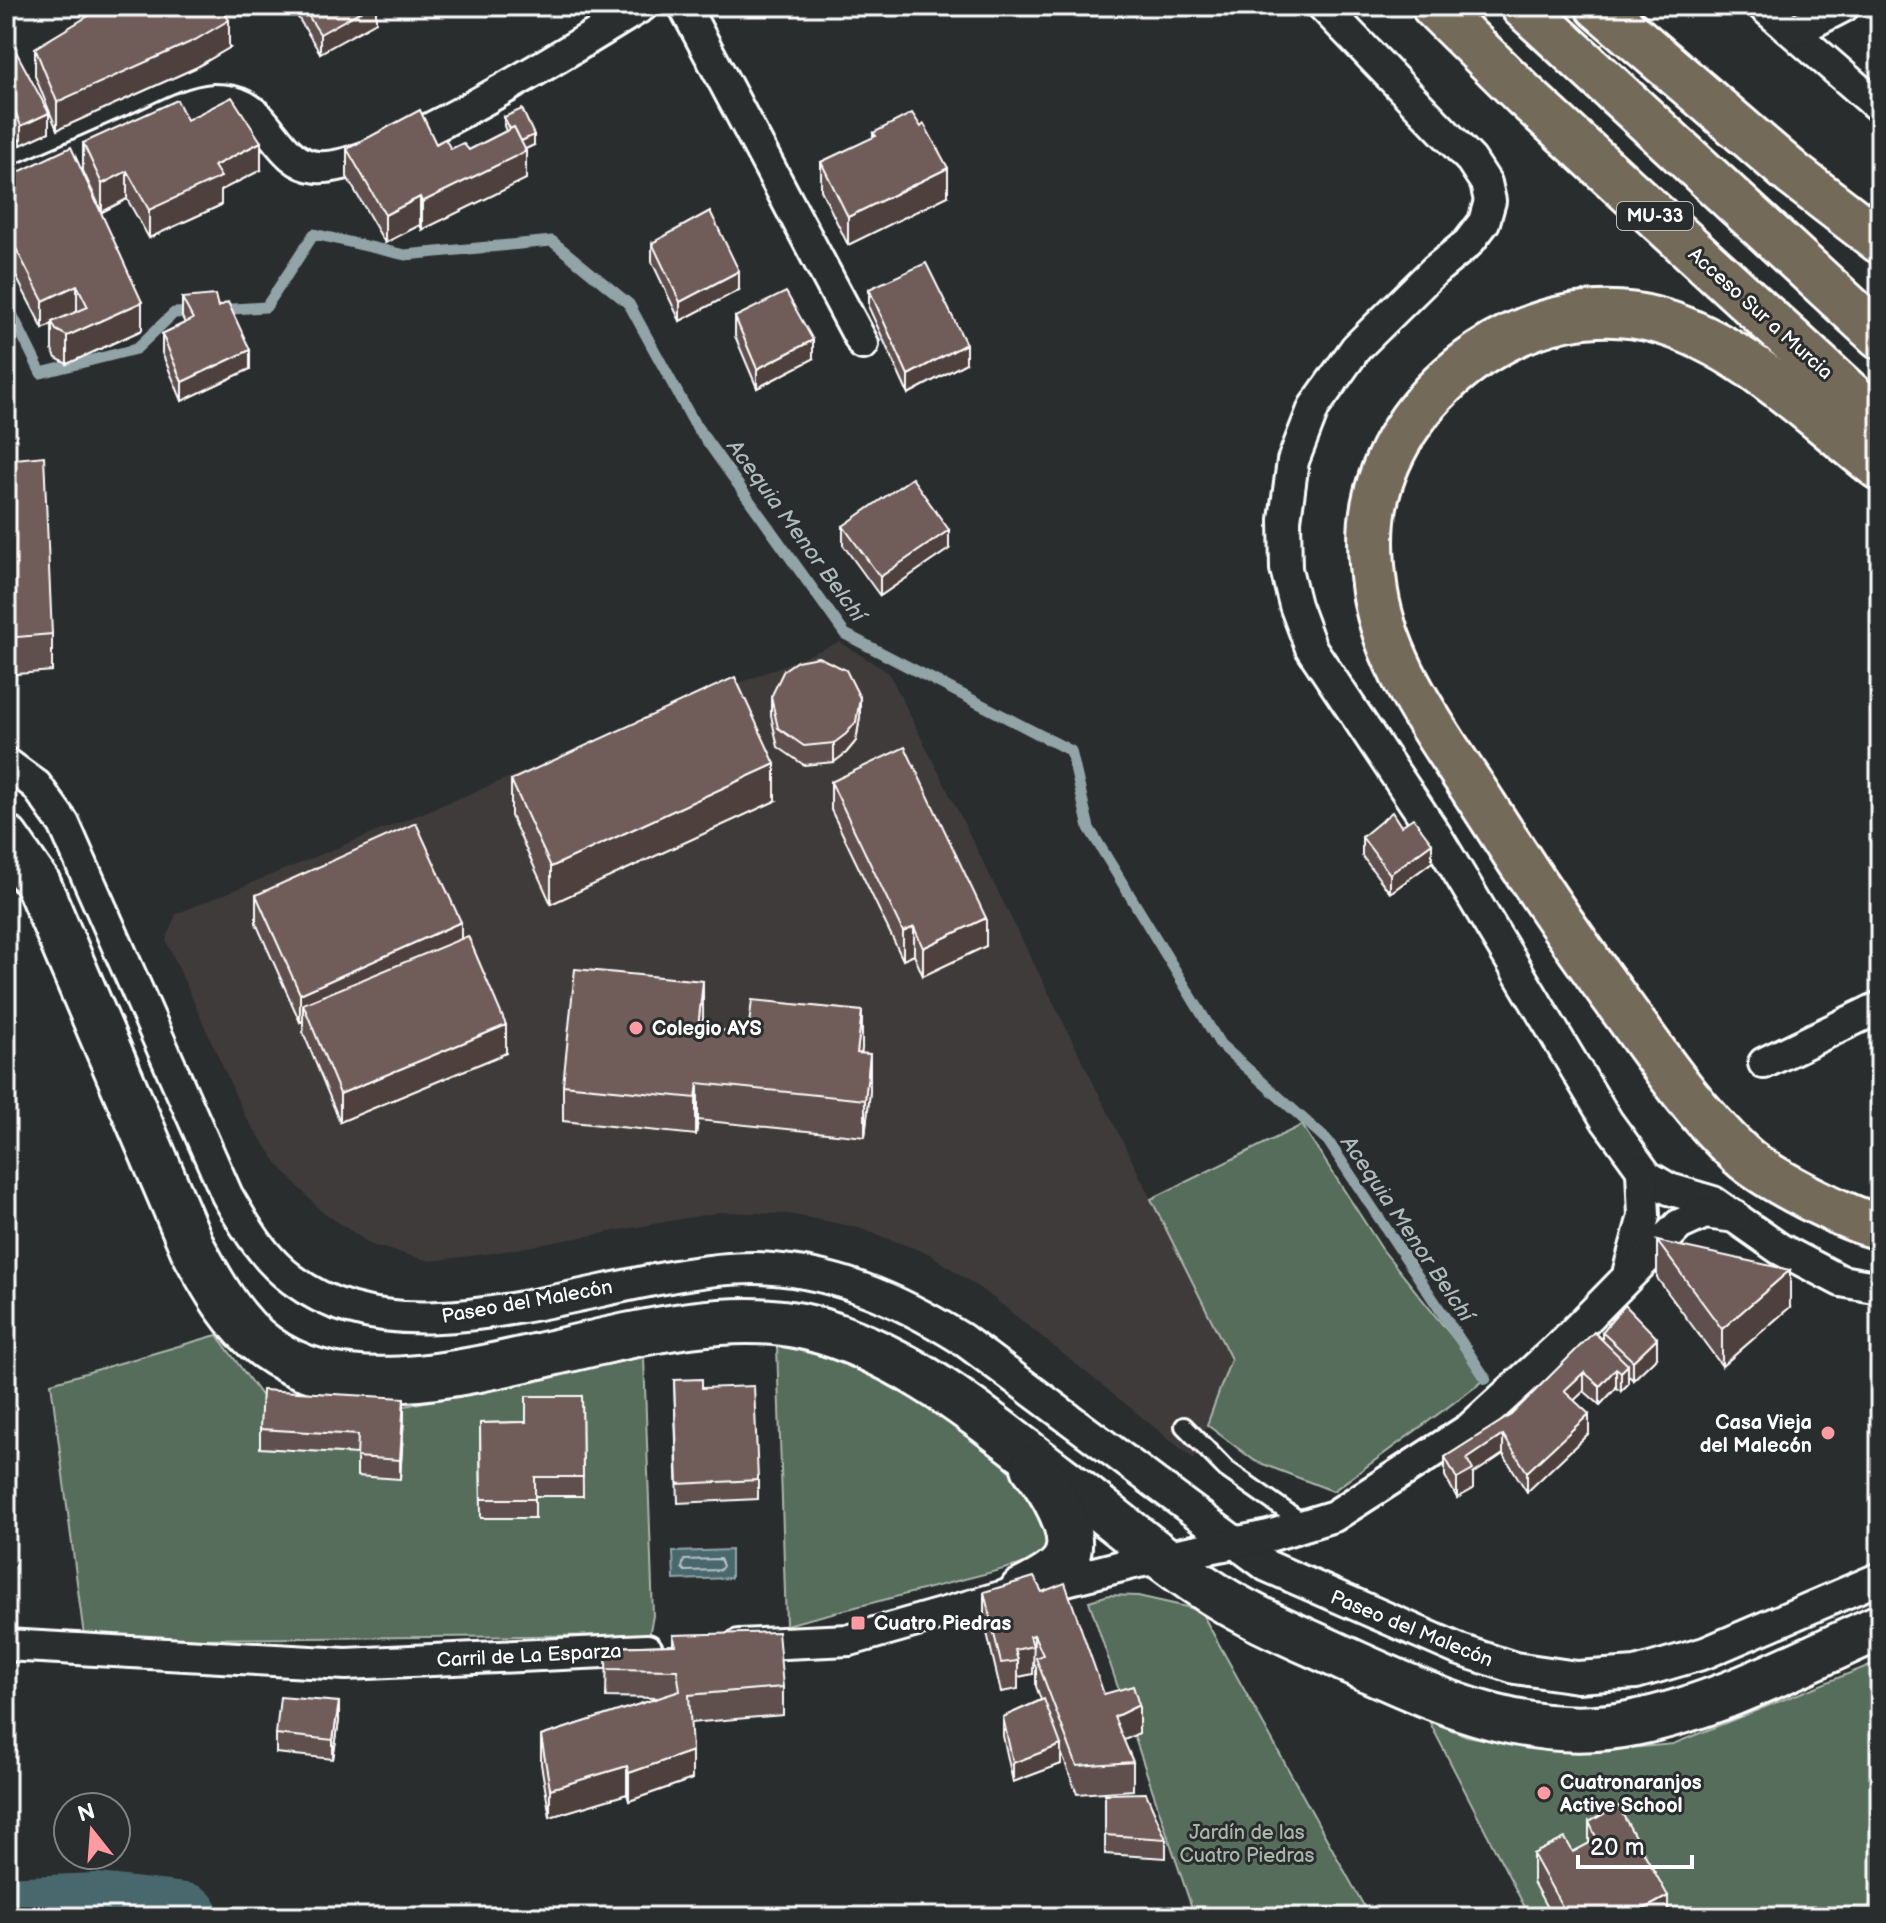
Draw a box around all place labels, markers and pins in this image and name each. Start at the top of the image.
place label: Colegio AYS [652,1017,762,1041]
marker: Colegio AYS [627,1019,645,1037]
place label: Casa Vieja del Malecón [1700,1411,1812,1458]
marker: Casa Vieja del Malecón [1819,1424,1837,1442]
place label: Cuatro Piedras [874,1612,1011,1636]
marker: Cuatro Piedras [849,1614,867,1632]
place label: Cuatronaranjos Active School [1559,1771,1702,1818]
marker: Cuatronaranjos Active School [1535,1784,1553,1802]

